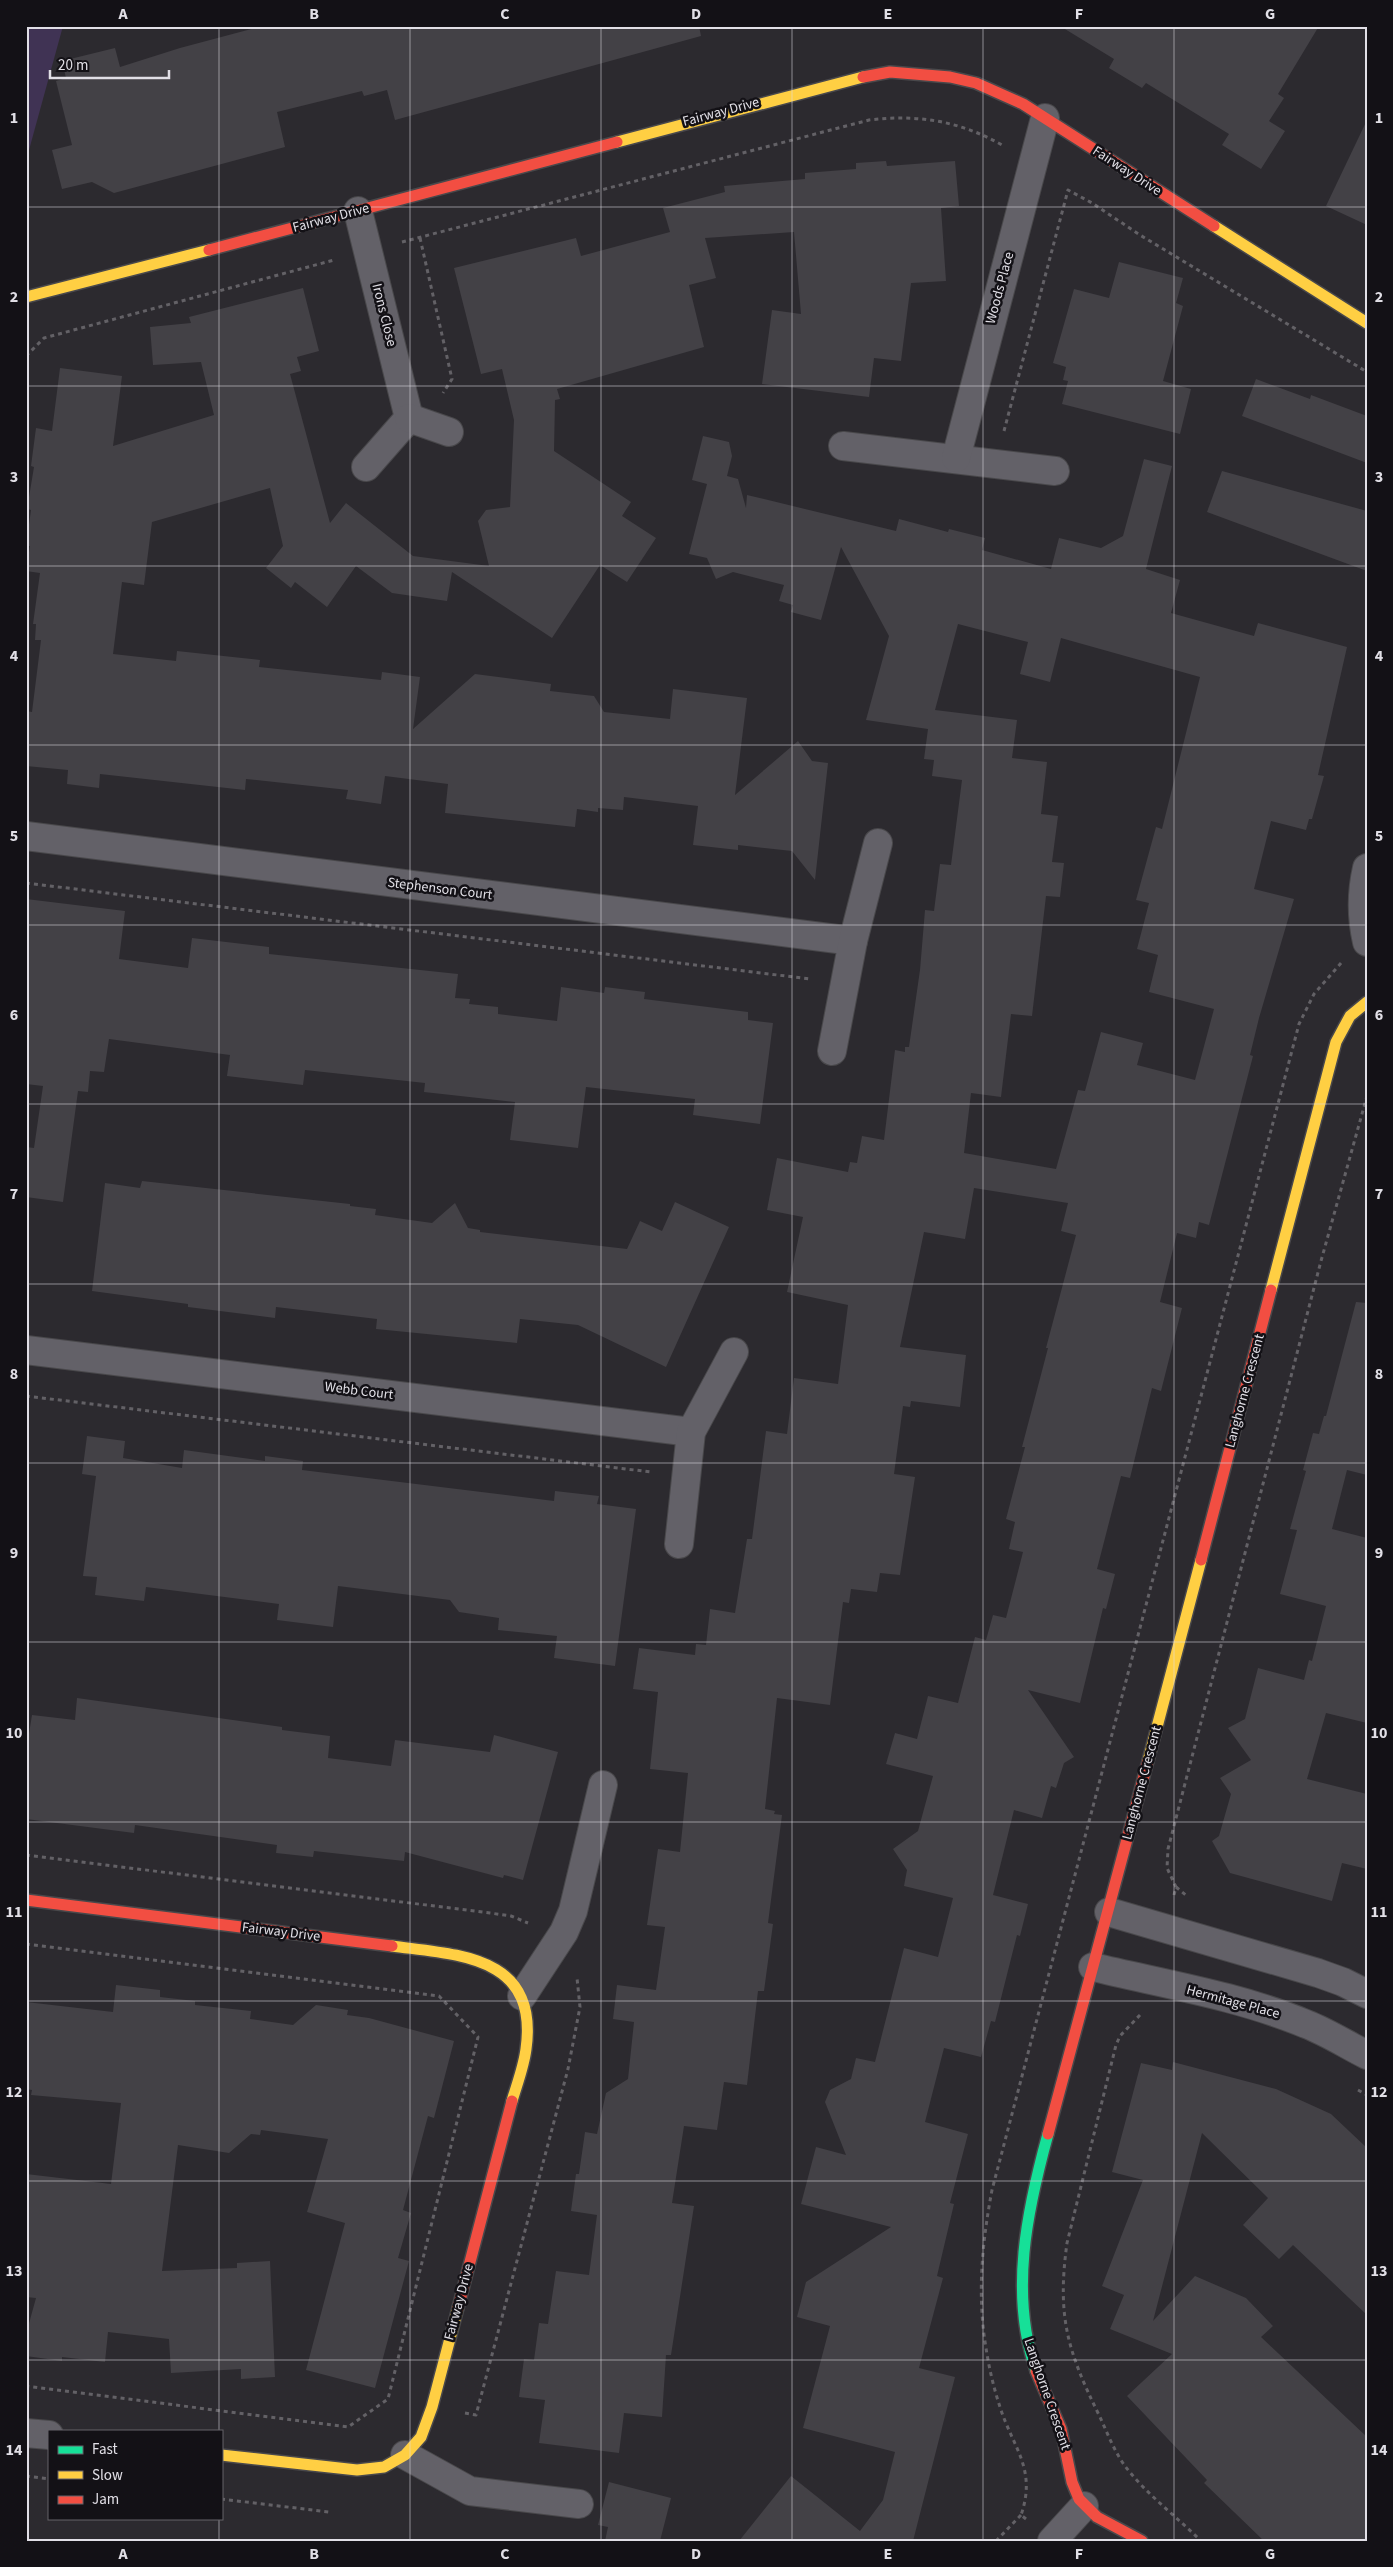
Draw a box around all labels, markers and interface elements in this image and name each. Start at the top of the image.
text: A [117,3,128,25]
text: B [309,3,319,25]
text: C [500,3,510,25]
text: D [691,3,701,25]
text: E [884,3,892,25]
text: F [1075,3,1083,25]
text: G [1265,3,1275,25]
scale bar [50,48,169,80]
text: 20 m [58,55,88,76]
street label: Fairway Drive [680,92,762,132]
text: 1 [10,107,18,129]
text: 1 [1375,107,1383,129]
street label: Fairway Drive [1089,141,1166,201]
street label: Fairway Drive [290,198,372,238]
street label: Woods Place [981,250,1019,326]
street label: Irons Close [367,281,401,349]
text: 2 [10,286,18,308]
text: 2 [1375,286,1383,308]
text: 3 [10,466,18,488]
text: 3 [1375,466,1383,488]
text: 4 [10,645,19,667]
text: 4 [1375,645,1384,667]
text: 5 [10,825,18,847]
text: 5 [1375,825,1383,847]
street label: Stephenson Court [387,873,494,905]
text: 6 [10,1004,18,1026]
text: 6 [1375,1004,1383,1026]
text: 7 [10,1183,18,1205]
text: 7 [1375,1183,1383,1205]
street label: Langhorne Crescent [1220,1332,1270,1450]
text: 8 [10,1363,18,1385]
text: 8 [1375,1363,1383,1385]
street label: Webb Court [324,1377,395,1405]
text: 9 [10,1542,18,1564]
text: 9 [1375,1542,1383,1564]
text: 10 [6,1722,22,1744]
text: 10 [1371,1722,1387,1744]
street label: Langhorne Crescent [1117,1724,1167,1842]
text: 11 [6,1901,22,1923]
text: 11 [1371,1901,1387,1923]
street label: Fairway Drive [241,1917,321,1947]
street label: Hermitage Place [1184,1980,1282,2024]
text: 12 [6,2081,22,2103]
text: 12 [1371,2081,1387,2103]
text: 13 [6,2260,22,2282]
text: 13 [1371,2260,1387,2282]
street label: Fairway Drive [439,2261,479,2343]
street label: Langhorne Crescent [1019,2335,1076,2453]
legend [48,2430,222,2520]
text: 14 [6,2439,23,2461]
text: Fast [92,2439,118,2460]
text: 14 [1371,2439,1388,2461]
text: Slow [92,2465,123,2486]
text: Jam [92,2489,119,2510]
text: A [117,2543,128,2565]
text: B [309,2543,319,2565]
text: C [500,2543,510,2565]
text: D [691,2543,701,2565]
text: E [884,2543,892,2565]
text: F [1075,2543,1083,2565]
text: G [1265,2543,1275,2565]

